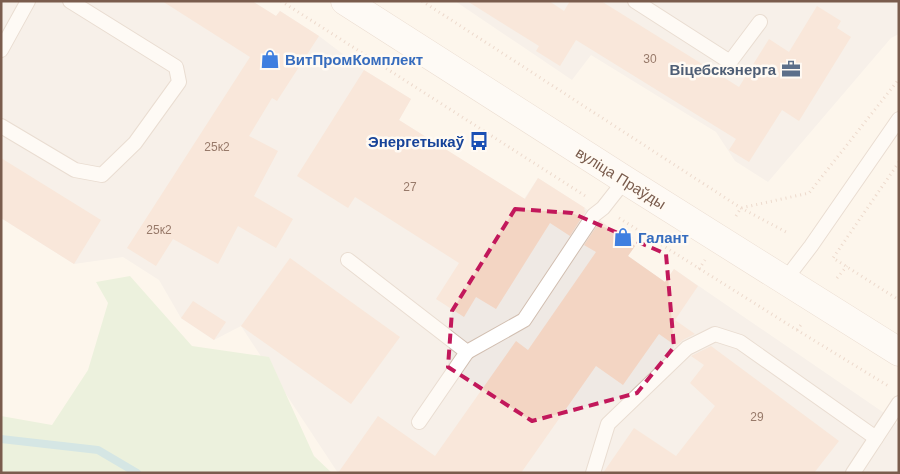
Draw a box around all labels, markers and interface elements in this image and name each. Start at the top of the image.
shop icon: ВитПромКомплект [259,48,281,70]
place label: ВитПромКомплект [285,51,423,68]
house number: 30 [643,52,657,66]
office icon: Віцебскэнерга [780,58,802,80]
place label: Віцебскэнерга [669,61,777,78]
bus stop icon: Энергетыкаў [468,130,490,152]
place label: Энергетыкаў [368,133,465,150]
house number: 25к2 [204,140,230,154]
street label: вуліца Праўды [573,144,669,212]
house number: 27 [403,180,417,194]
house number: 25к2 [146,223,172,237]
shop icon: Галант [612,226,634,248]
place label: Галант [638,229,689,246]
house number: 29 [750,410,764,424]

